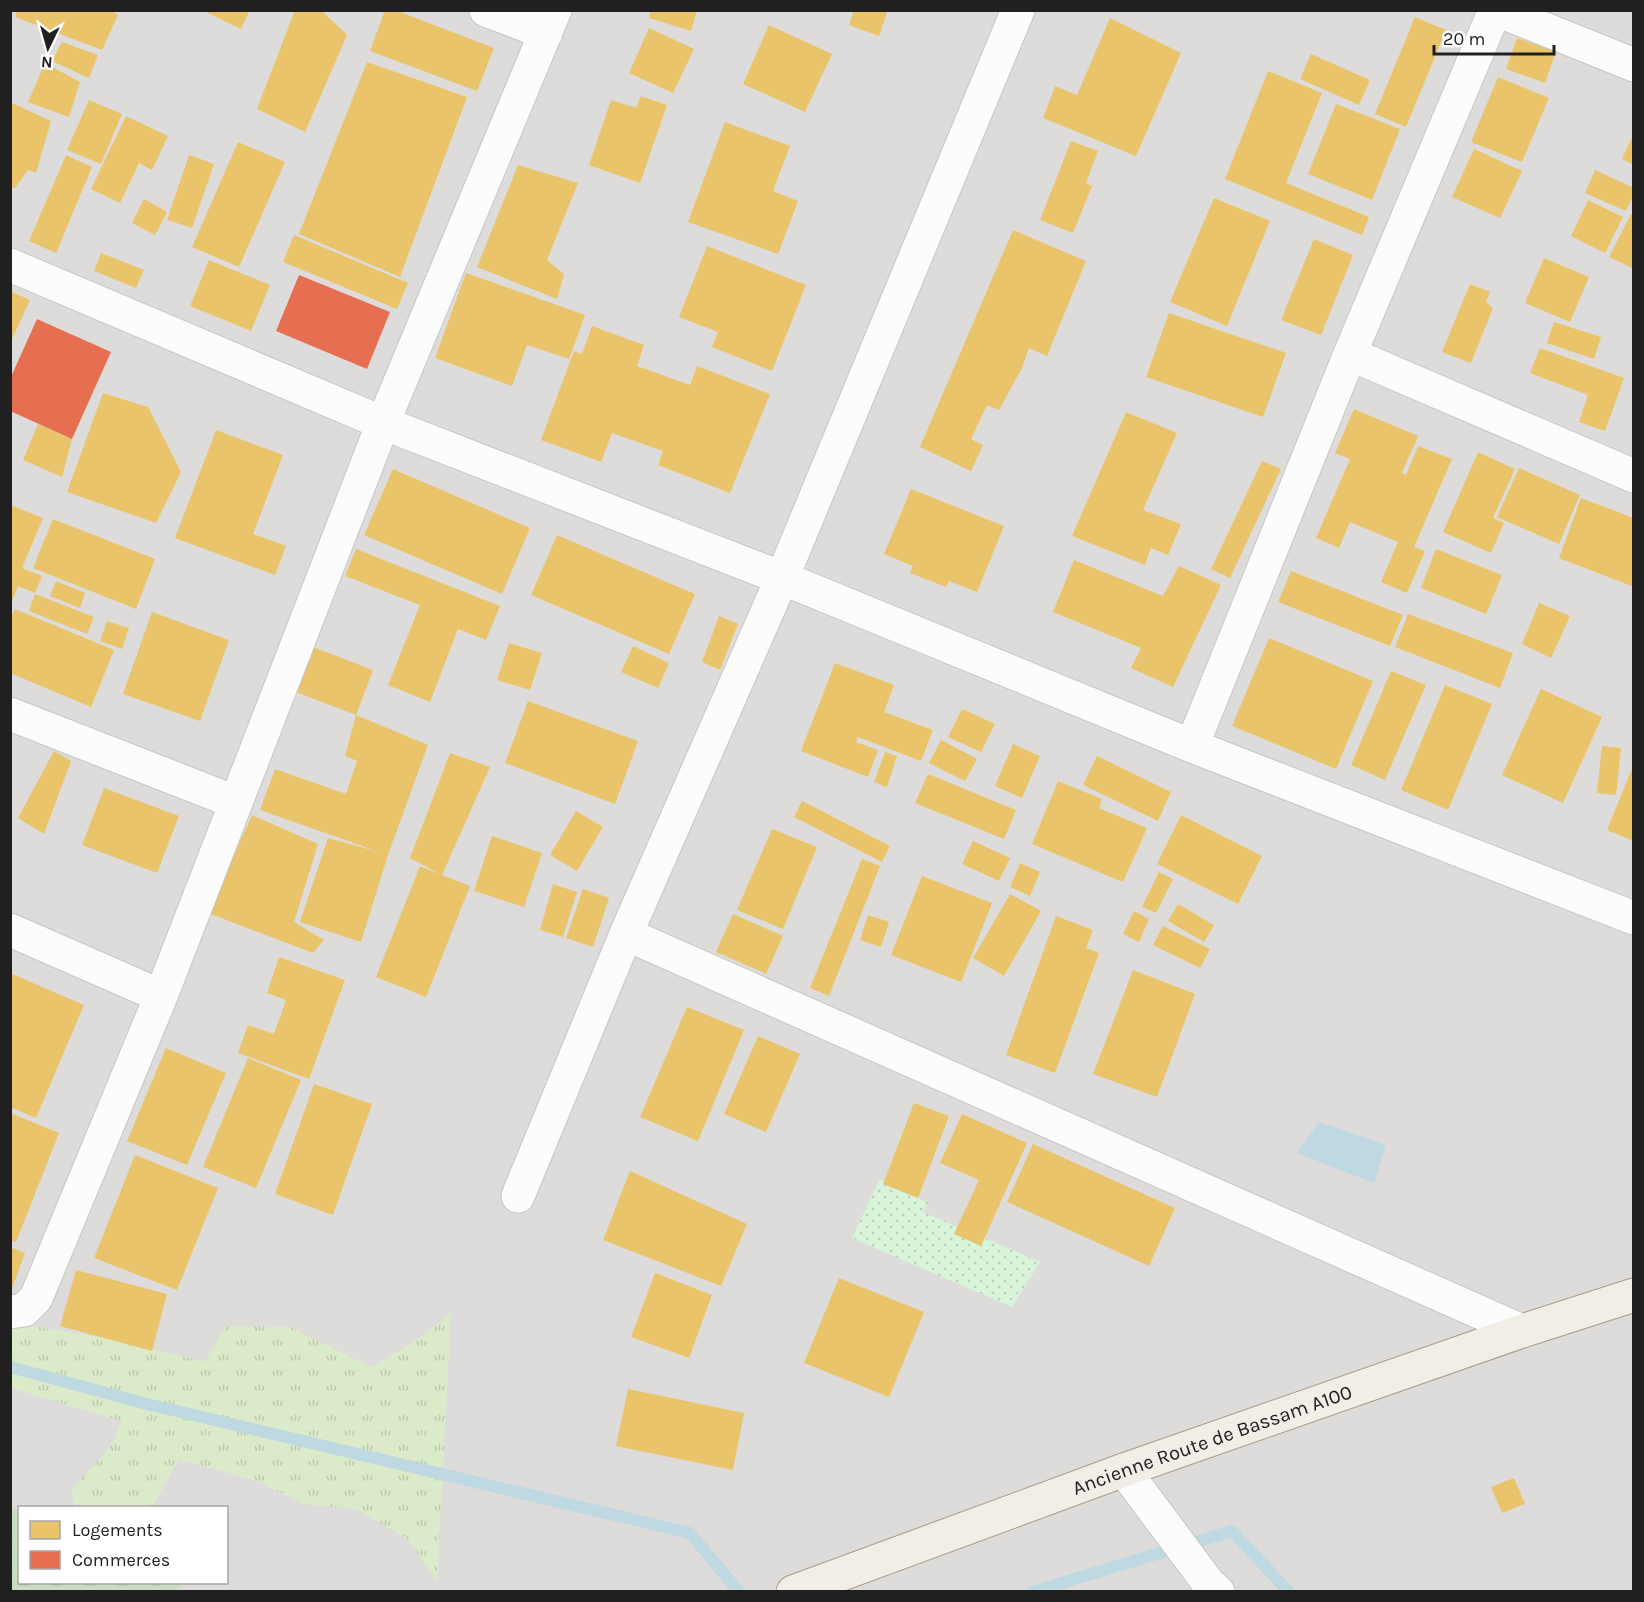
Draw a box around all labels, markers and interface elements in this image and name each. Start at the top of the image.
north arrow [18,18,78,78]
scale bar [1434,18,1554,56]
text: 20 m [1443,28,1485,50]
text: N [40,52,53,72]
street label: Ancienne Route de Bassam A100 [1069,1380,1355,1500]
legend [18,1506,228,1584]
text: Logements [72,1519,163,1541]
text: Commerces [72,1549,170,1571]

